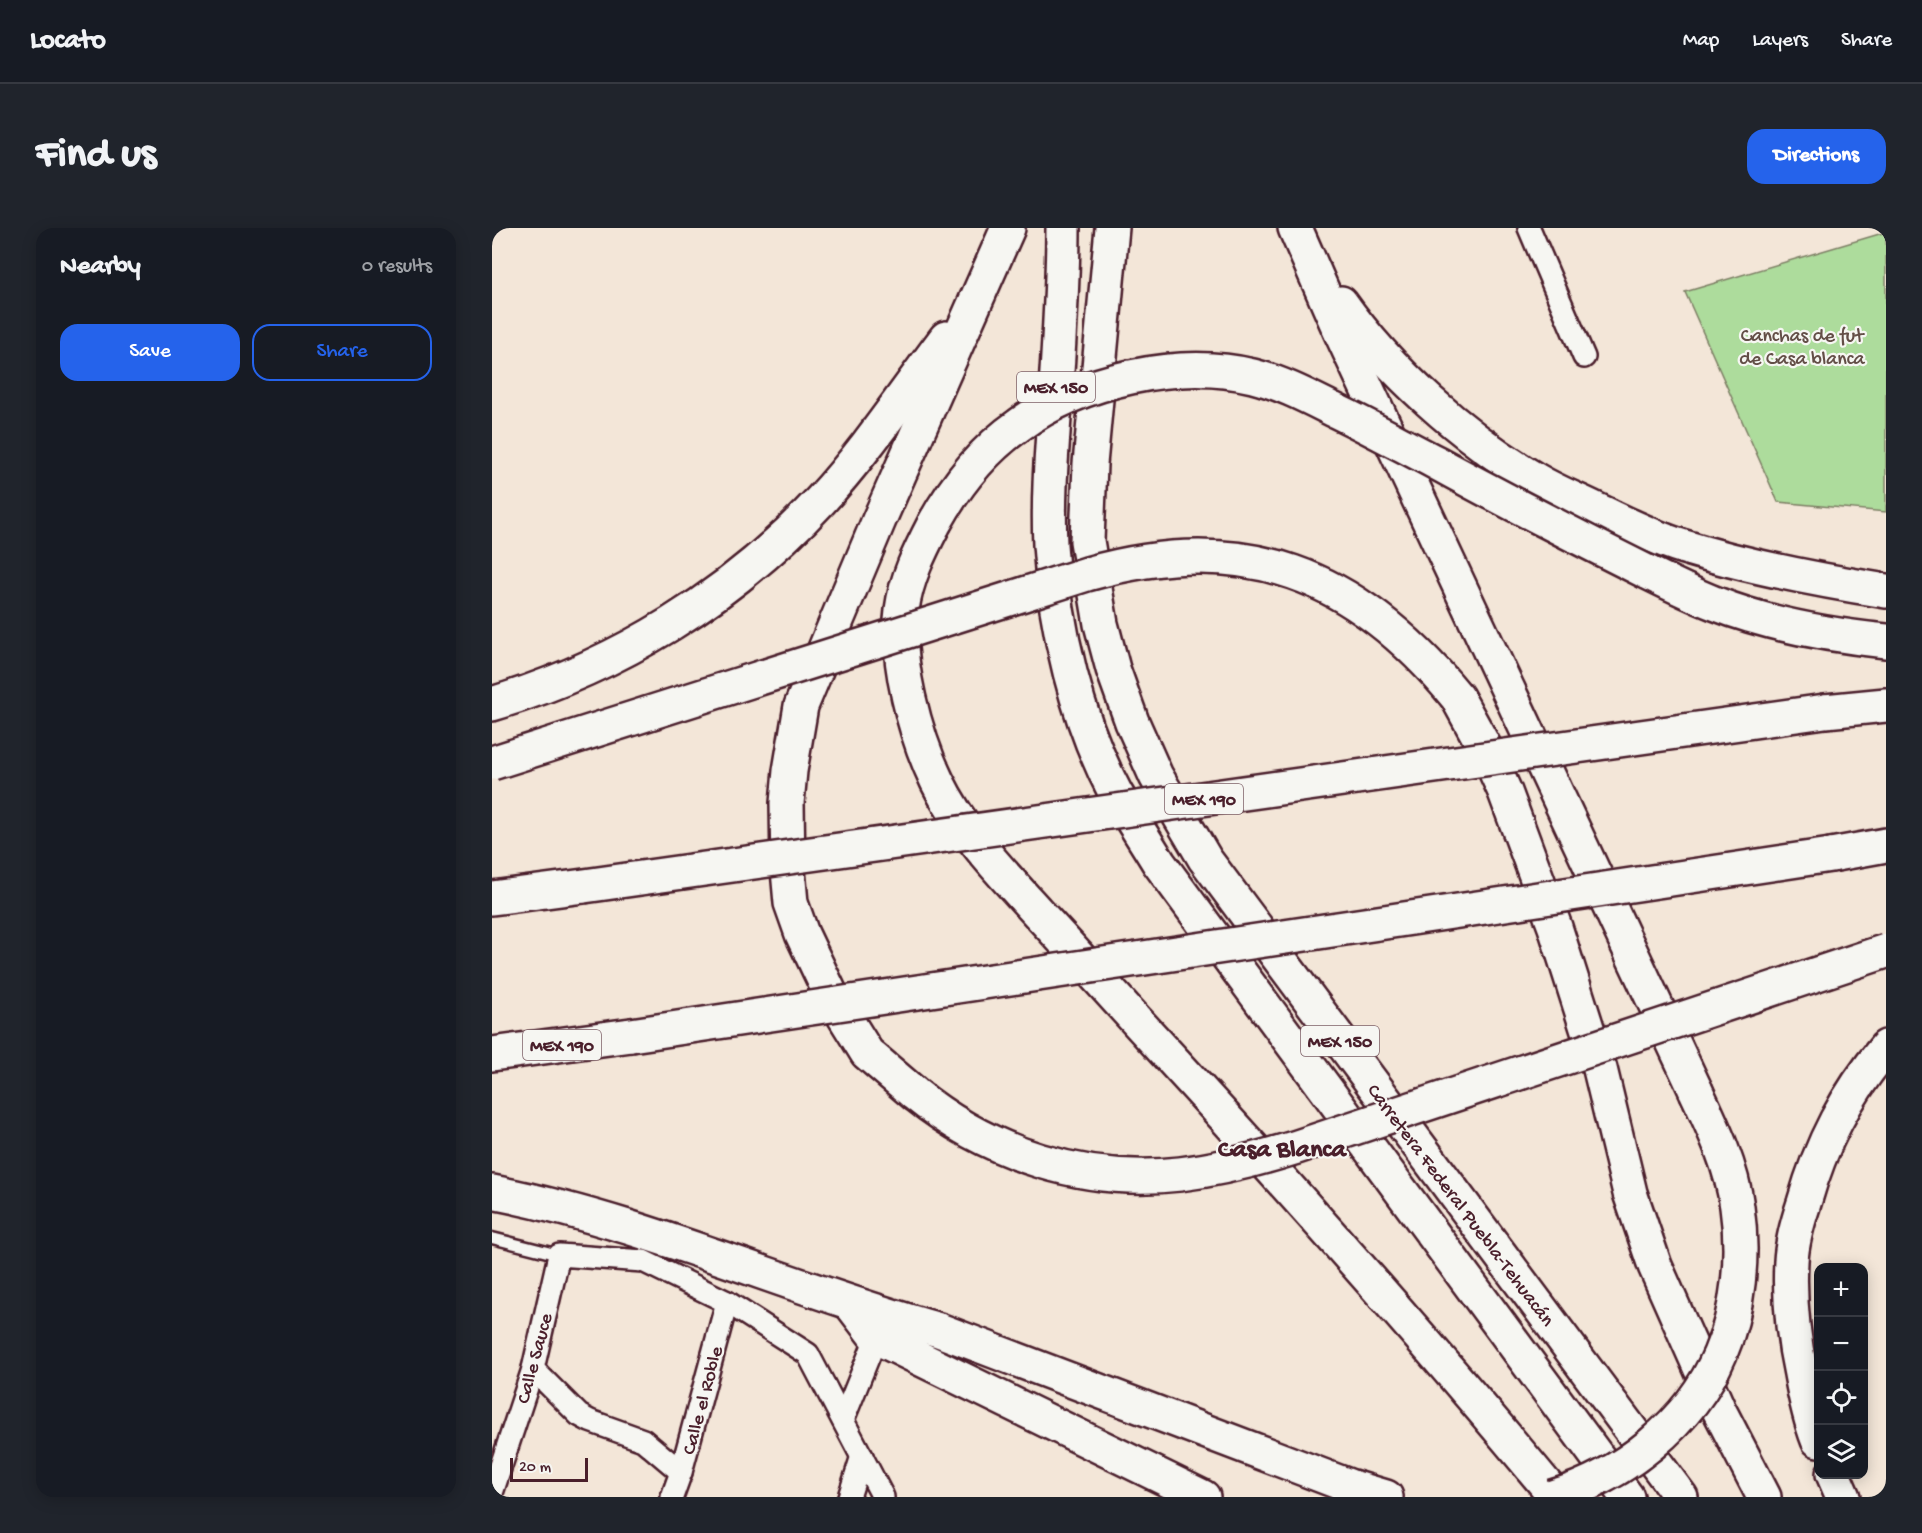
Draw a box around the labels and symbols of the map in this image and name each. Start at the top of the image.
park label: Canchas de fut de Casa blanca [1739,326,1866,372]
road number: MEX 150 [1017,372,1095,402]
road number: MEX 190 [1165,784,1243,814]
road number: MEX 150 [1301,1026,1379,1056]
road number: MEX 190 [523,1030,601,1060]
street label: Carretera Federal Puebla-Tehuacán [1361,1080,1558,1332]
district label: Casa Blanca [1218,1136,1347,1167]
street label: Calle Sauce [513,1311,560,1407]
street label: Calle el Roble [679,1343,730,1458]
scale bar [510,1455,588,1482]

